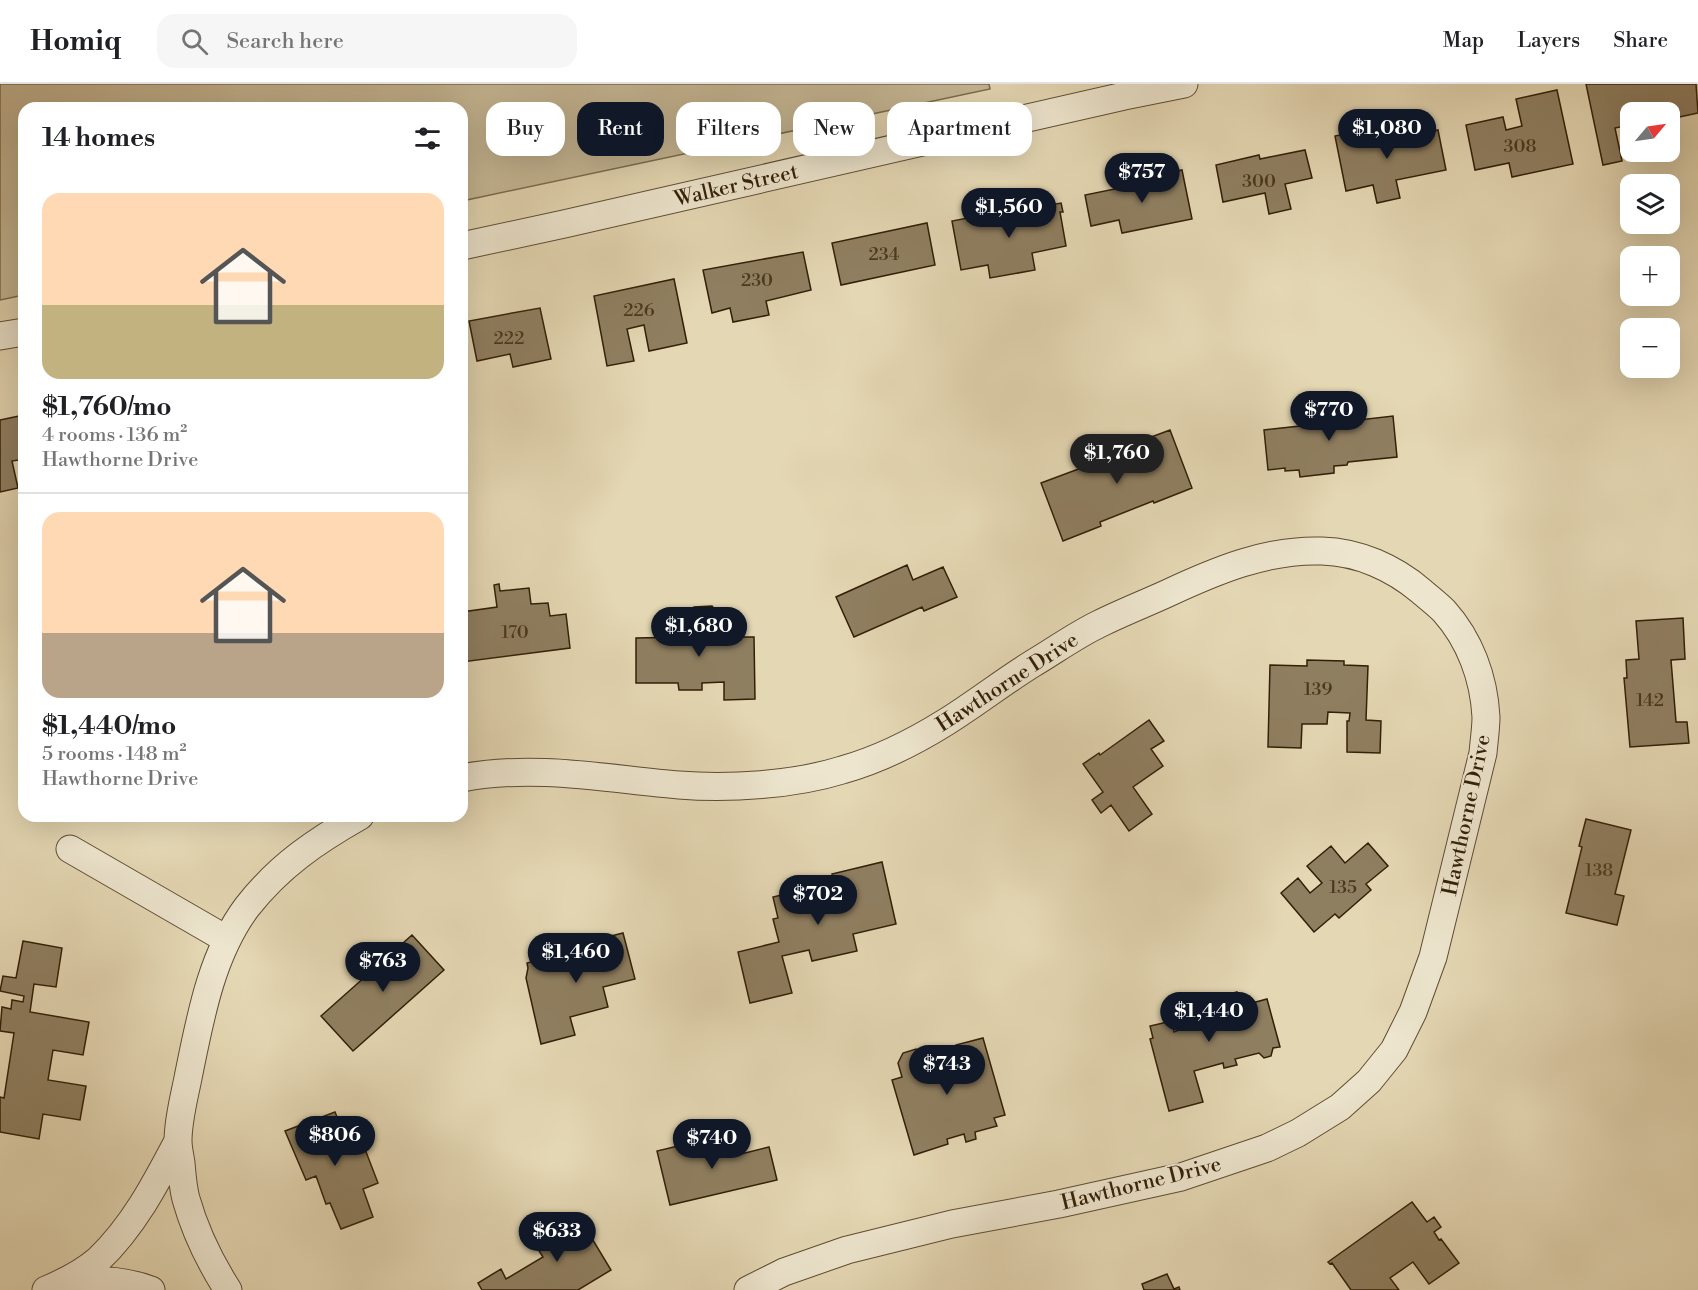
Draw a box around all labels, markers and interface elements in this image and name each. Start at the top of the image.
search box [157,14,577,68]
text: Homiq [30,24,121,59]
icon: search [178,25,211,58]
text: Search here [226,28,344,55]
text: Map [1443,28,1484,54]
text: Layers [1517,28,1580,54]
text: Share [1613,28,1668,54]
chip: Buy [486,102,565,156]
chip: Rent [577,102,664,156]
chip: Filters [676,102,781,156]
chip: New [793,102,875,156]
chip: Apartment [887,102,1032,156]
north arrow [1620,102,1680,162]
map controls [1620,102,1680,378]
pin: $1,080 [1338,109,1436,160]
text: $1,080 [1352,116,1422,141]
text: 14 homes [42,122,155,154]
icon: filters [411,122,444,155]
house number: 308 [1504,135,1536,158]
pin: $757 [1106,153,1178,204]
street label: Walker Street [671,159,801,213]
text: $757 [1119,160,1165,185]
house number: 300 [1242,170,1276,193]
button: layers [1620,174,1680,234]
pin: $1,560 [960,188,1058,239]
text: $1,560 [975,195,1043,220]
icon: home [189,232,297,340]
house number: 234 [868,243,900,266]
button: + [1620,246,1680,306]
house number: 230 [741,269,773,292]
house number: 226 [623,299,655,322]
button: − [1620,318,1680,378]
house number: 222 [494,327,524,350]
text: $1,760/mo [42,391,172,423]
pin: $770 [1293,391,1365,442]
text: $770 [1304,398,1354,423]
text: 4 rooms · 136 m² [42,423,187,448]
pin: $1,760 [1068,434,1166,485]
text: $1,760 [1084,441,1150,466]
text: Hawthorne Drive [42,448,198,473]
icon: home [189,551,297,659]
pin: $1,680 [650,607,748,658]
text: $1,680 [665,614,733,639]
house number: 170 [501,621,529,644]
street label: Hawthorne Drive [932,627,1083,738]
house number: 139 [1304,678,1332,701]
house number: 142 [1636,689,1664,712]
text: $1,440/mo [42,710,176,742]
street label: Hawthorne Drive [1437,732,1497,898]
text: 5 rooms · 148 m² [42,742,186,767]
text: Hawthorne Drive [42,767,198,792]
house number: 138 [1585,859,1613,882]
pin: $702 [782,875,854,926]
house number: 135 [1329,876,1357,899]
text: $702 [793,882,843,907]
pin: $1,460 [527,933,625,984]
text: $1,460 [542,940,610,965]
pin: $763 [347,942,419,993]
text: $763 [359,949,407,974]
pin: $1,440 [1160,992,1258,1043]
text: $1,440 [1174,999,1244,1024]
pin: $743 [911,1045,983,1096]
text: $743 [923,1052,971,1077]
pin: $806 [299,1116,371,1167]
pin: $740 [676,1119,748,1170]
text: $806 [309,1123,361,1148]
text: $740 [687,1126,737,1151]
street label: Hawthorne Drive [1058,1152,1224,1216]
pin: $633 [521,1212,593,1263]
text: $633 [533,1219,581,1244]

